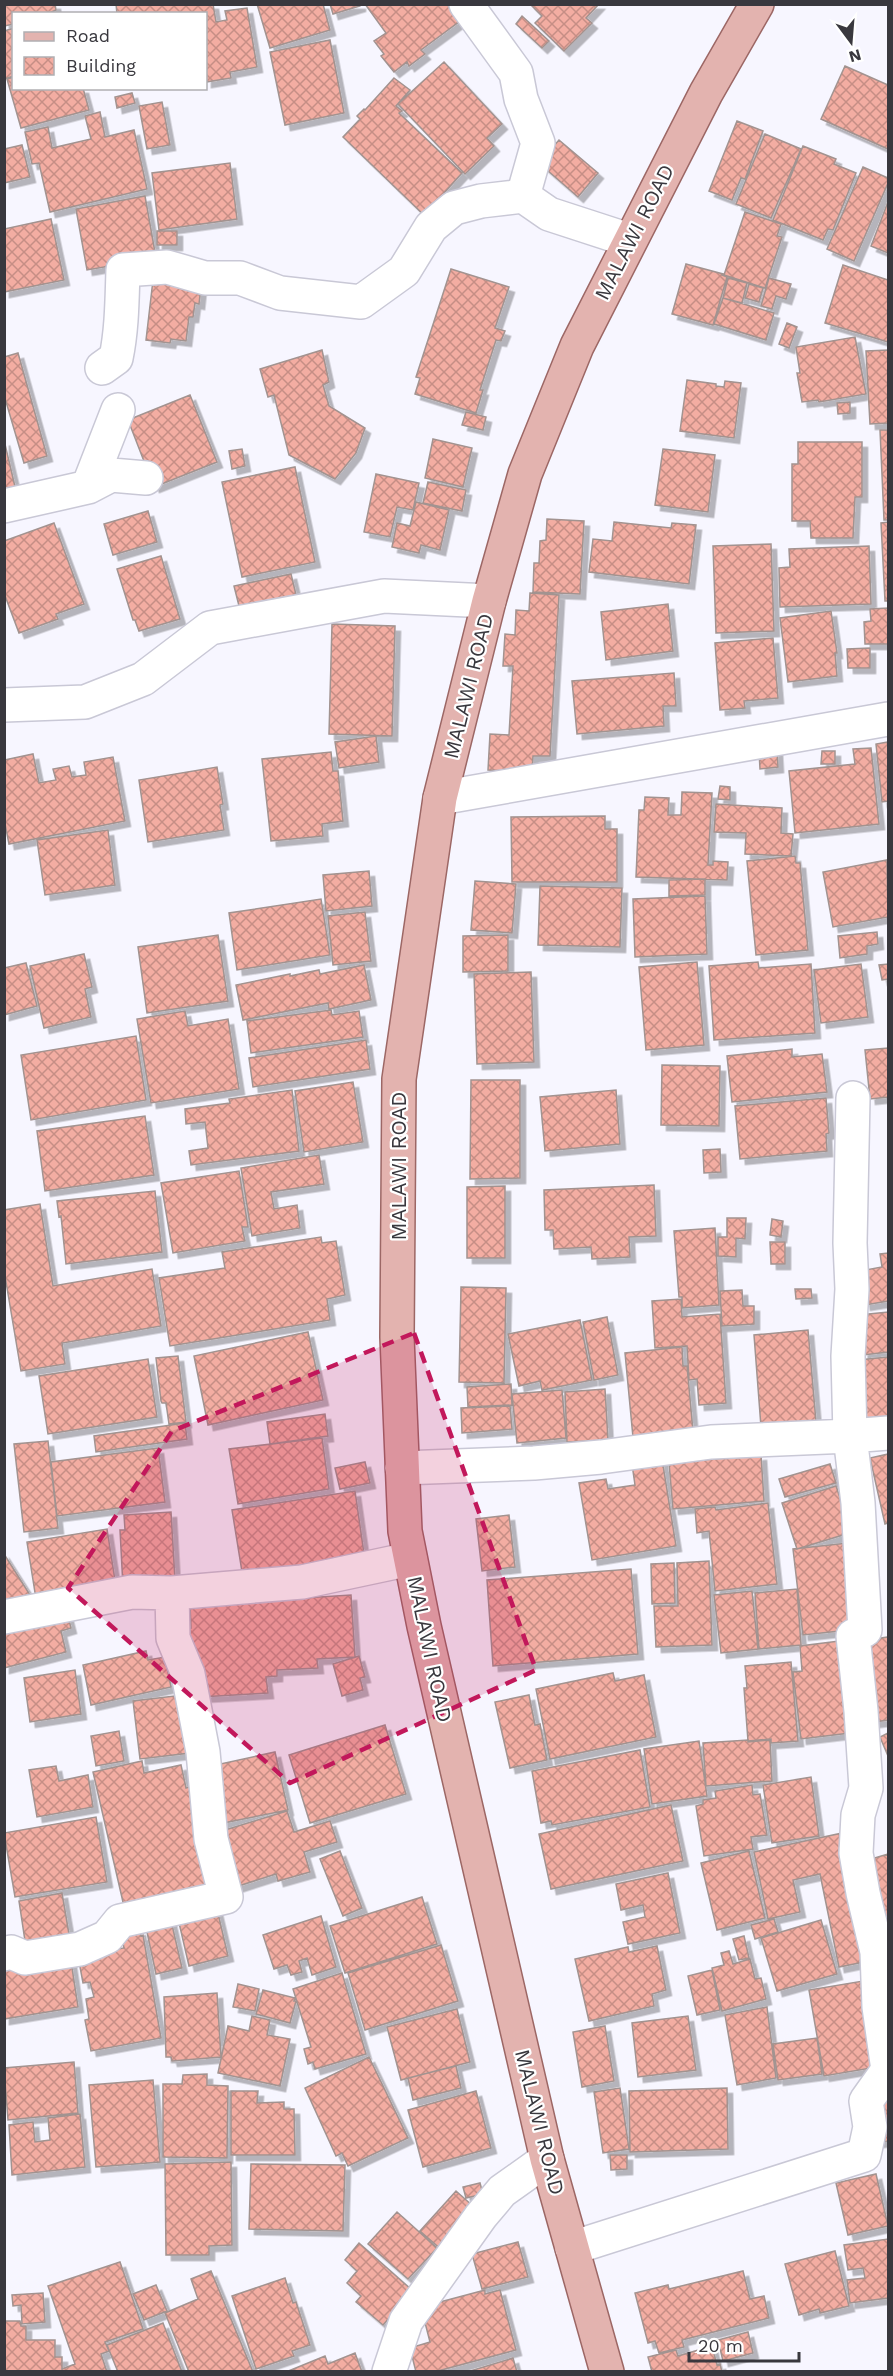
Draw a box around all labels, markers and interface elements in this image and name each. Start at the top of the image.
legend [12,12,207,90]
north arrow [821,12,881,72]
text: Road [66,25,110,46]
text: N [847,45,863,67]
text: Building [66,55,136,76]
street label: MALAWI ROAD [589,160,679,304]
street label: MALAWI ROAD [438,611,498,761]
street label: MALAWI ROAD [386,1091,411,1241]
street label: MALAWI ROAD [402,1574,458,1724]
street label: MALAWI ROAD [510,2047,570,2197]
scale bar [689,2325,798,2363]
text: 20 m [698,2335,743,2356]

